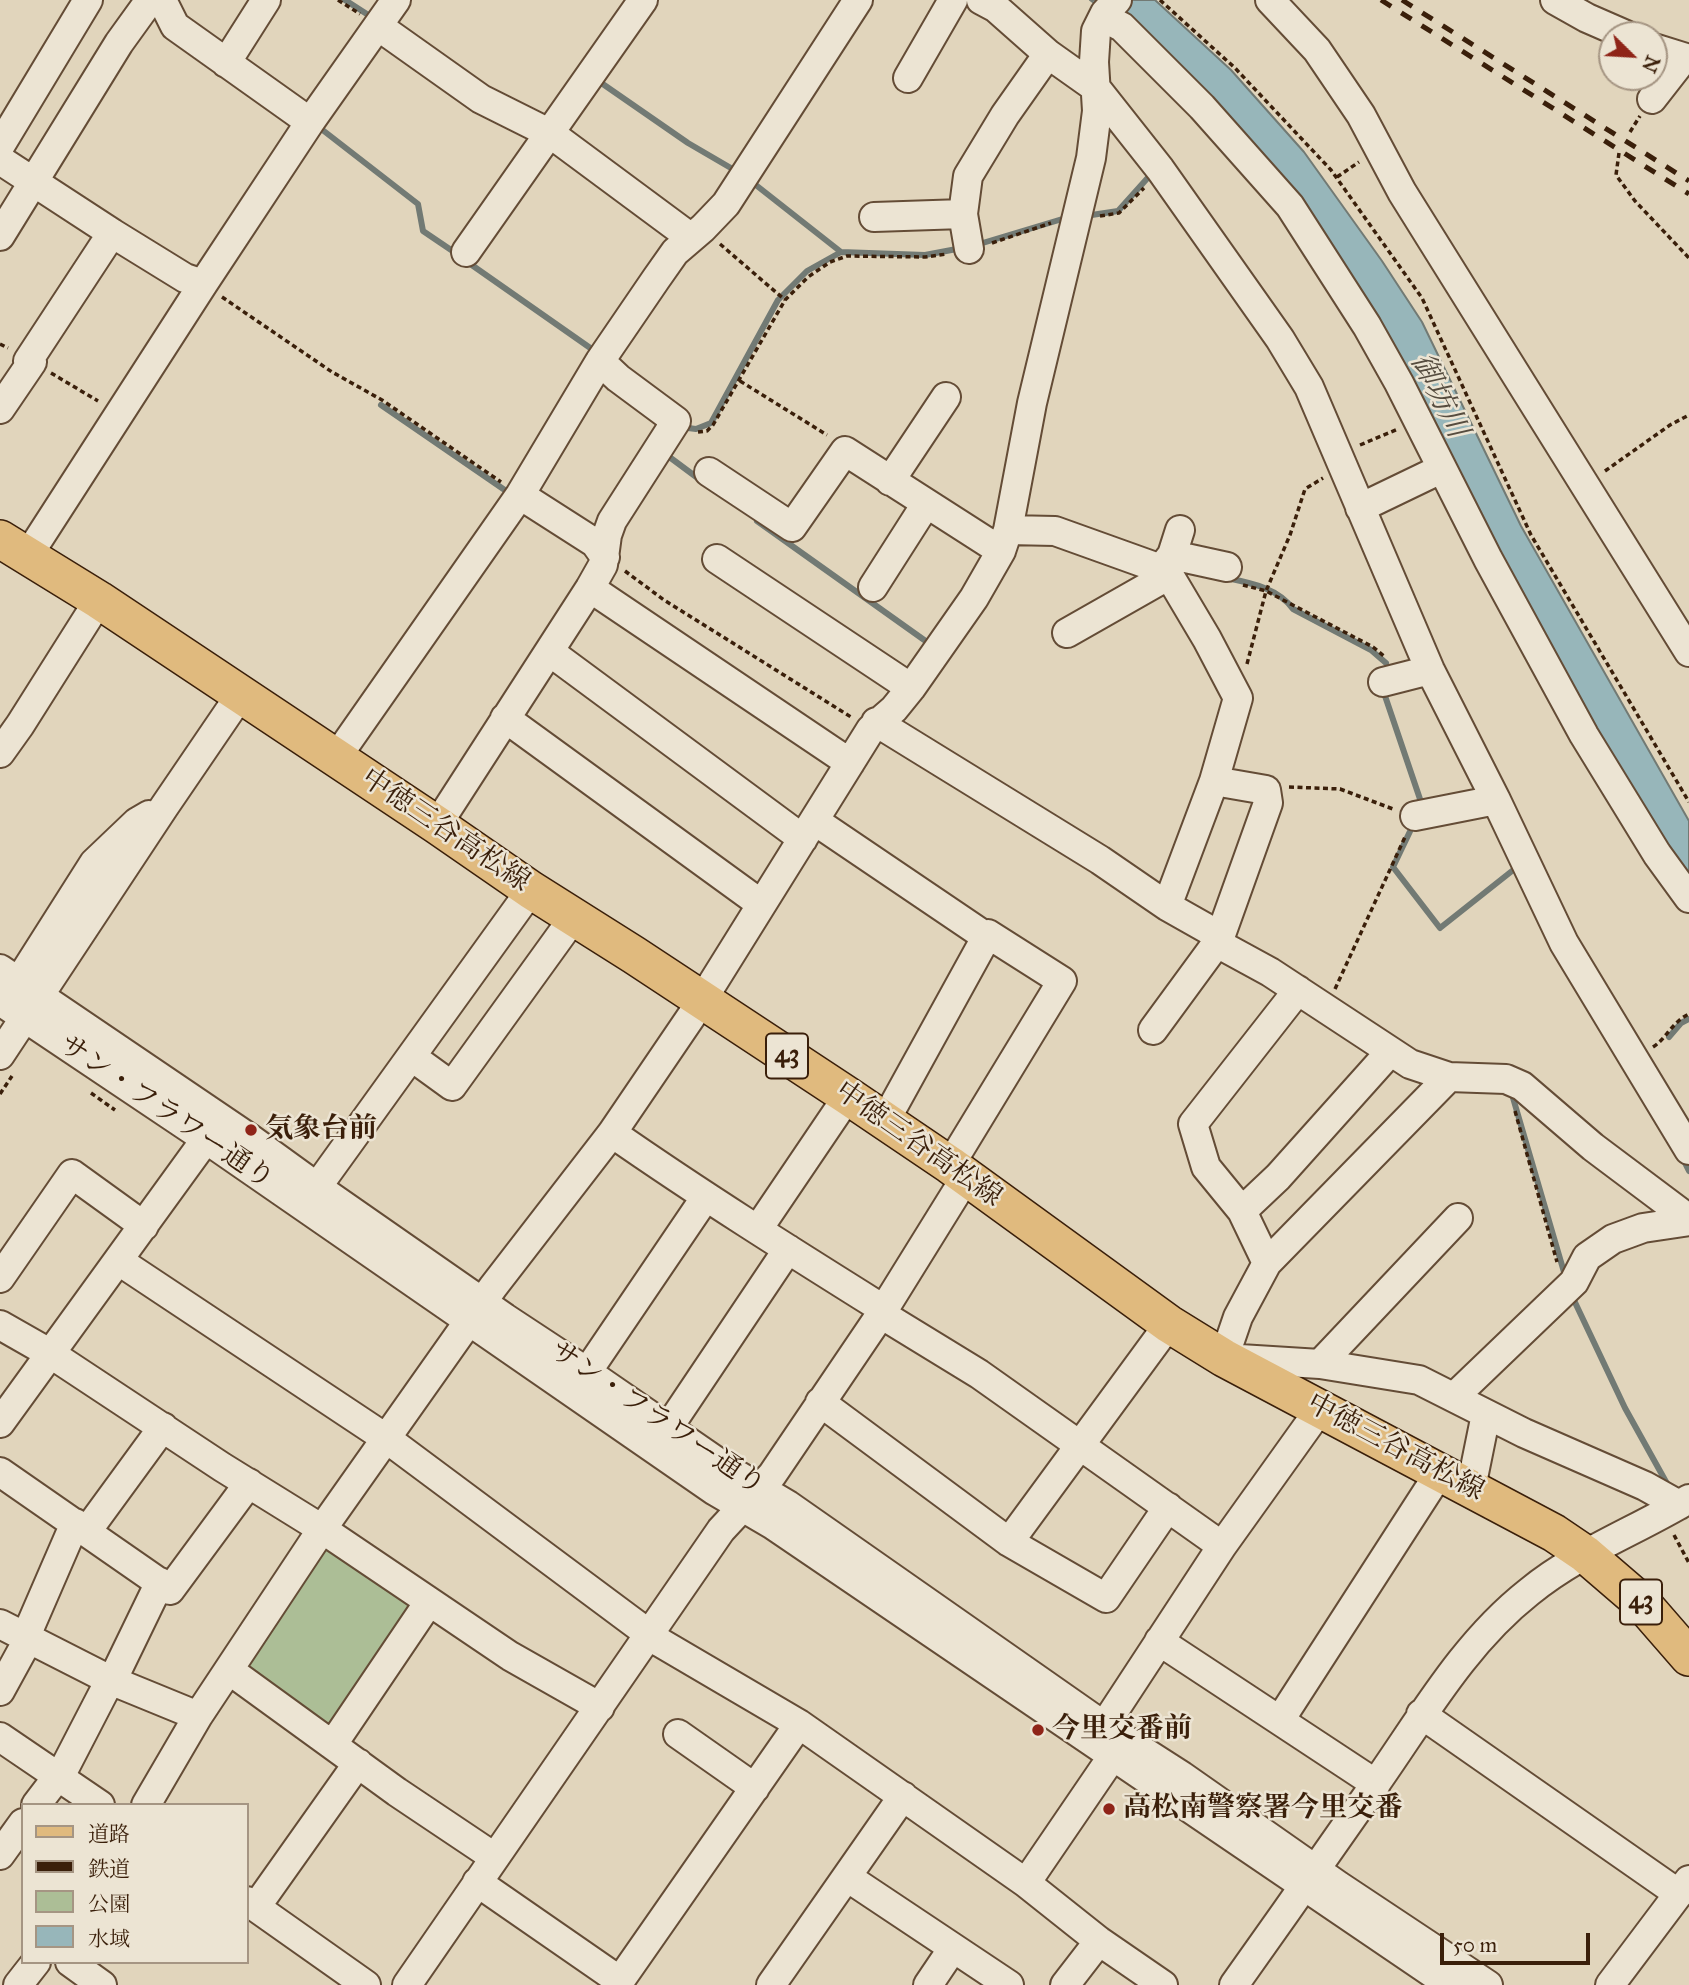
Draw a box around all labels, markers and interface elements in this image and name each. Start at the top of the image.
north arrow [1598,21,1668,91]
text: N [1637,52,1665,76]
water label: 御坊川 [1402,348,1474,444]
street label: 中徳三谷高松線 [354,762,536,900]
street label: サン・フラワー通り [52,1029,280,1197]
road number: 43 [766,1034,808,1078]
street label: 中徳三谷高松線 [828,1075,1008,1215]
place label: 気象台前 [265,1113,377,1147]
marker: 気象台前 [243,1122,259,1138]
street label: サン・フラワー通り [543,1335,771,1503]
street label: 中徳三谷高松線 [1301,1387,1489,1509]
road number: 43 [1620,1580,1662,1624]
place label: 今里交番前 [1052,1713,1192,1747]
marker: 今里交番前 [1030,1722,1046,1738]
place label: 高松南警察署今里交番 [1123,1792,1403,1826]
marker: 高松南警察署今里交番 [1101,1801,1117,1817]
legend [21,1803,248,1964]
text: 道路 [88,1821,130,1847]
text: 鉄道 [88,1856,130,1882]
text: 公園 [88,1891,130,1917]
scale bar [1444,1918,1594,1962]
text: 水域 [88,1926,130,1952]
text: 50 m [1453,1932,1497,1958]

